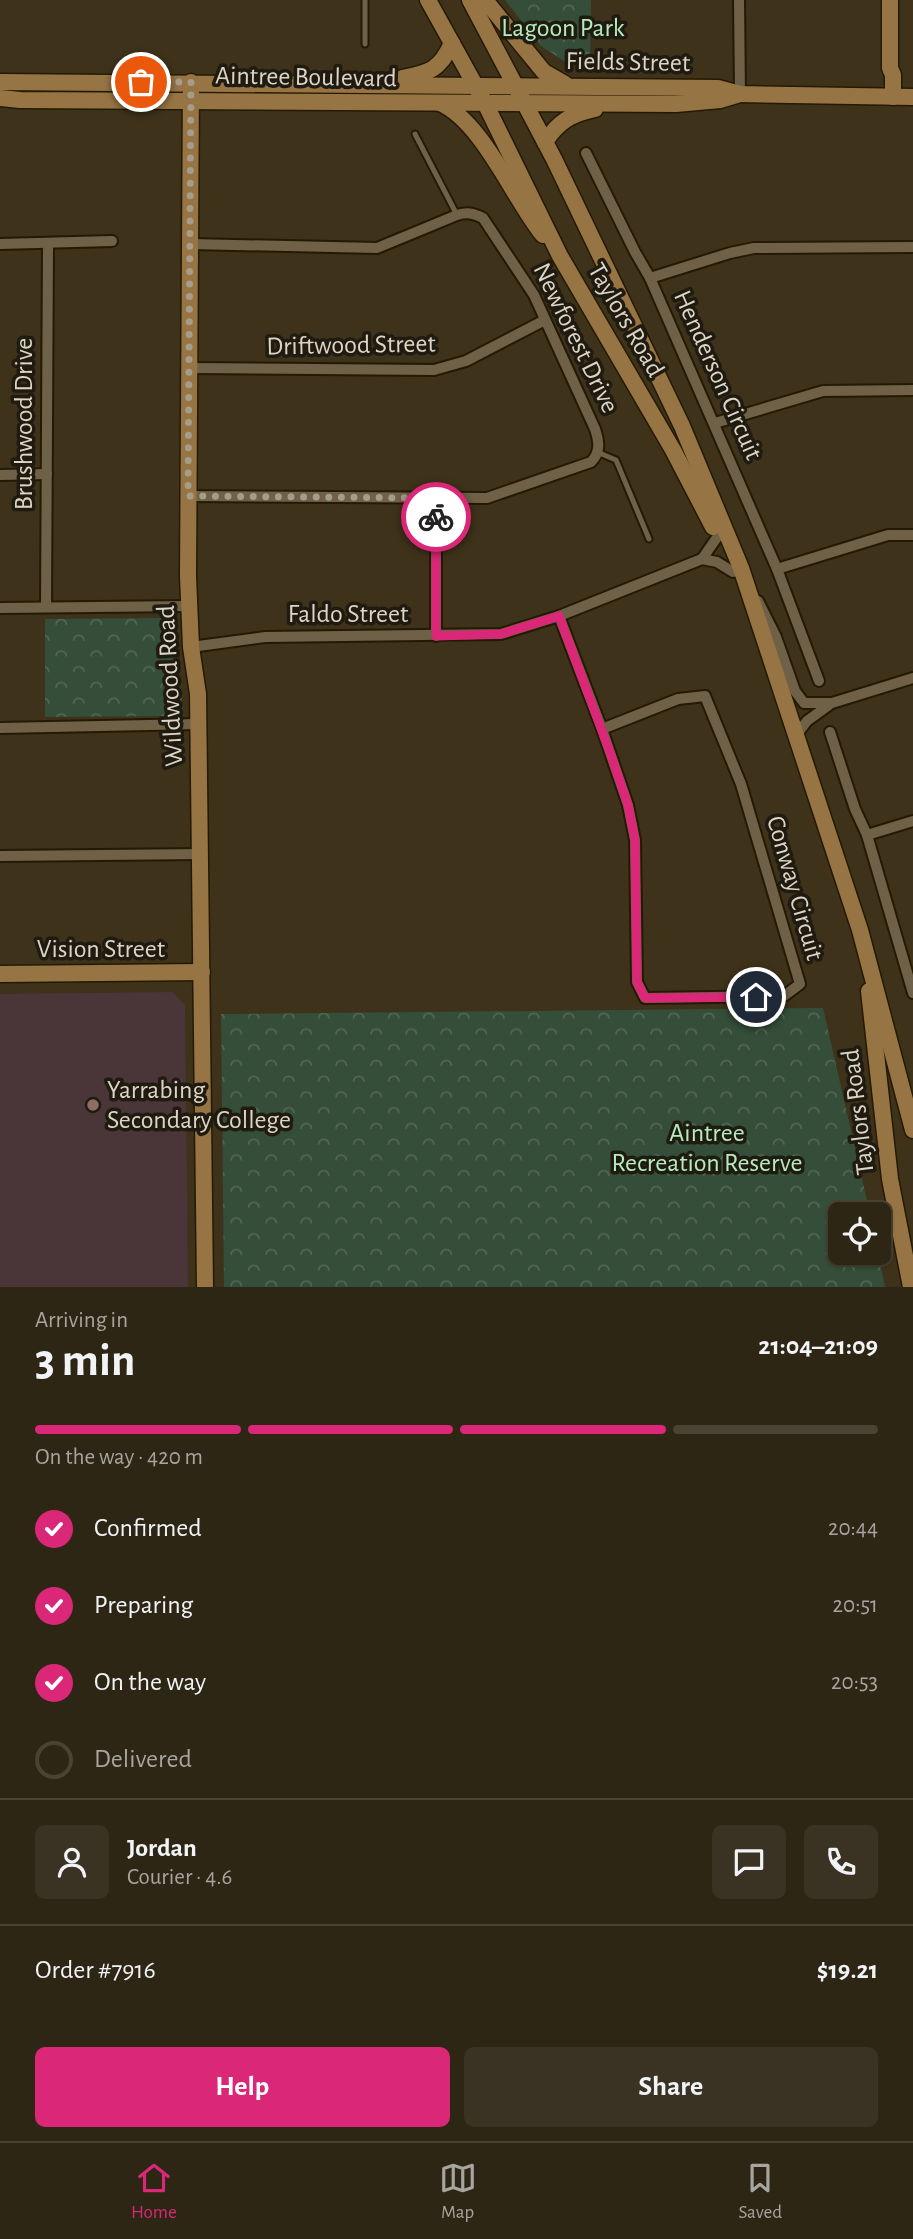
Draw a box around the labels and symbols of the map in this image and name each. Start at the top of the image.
park label: Lagoon Park [501,15,625,41]
street label: Fields Street [565,48,691,76]
pin [111,52,171,112]
street label: Aintree Boulevard [215,62,397,92]
street label: Newforest Drive [529,259,623,417]
street label: Taylors Road [583,259,669,381]
street label: Henderson Circuit [669,286,767,464]
street label: Driftwood Street [266,331,436,359]
street label: Brushwood Drive [11,338,37,510]
courier [401,482,471,552]
street label: Faldo Street [288,601,408,627]
street label: Wildwood Road [153,605,187,767]
street label: Conway Circuit [762,813,828,963]
street label: Vision Street [37,936,165,962]
pin [726,967,786,1027]
street label: Taylors Road [837,1048,879,1176]
place label: Yarrabing Secondary College [107,1077,291,1133]
marker: Yarrabing Secondary College [85,1097,101,1113]
park label: Aintree Recreation Reserve [612,1120,802,1176]

